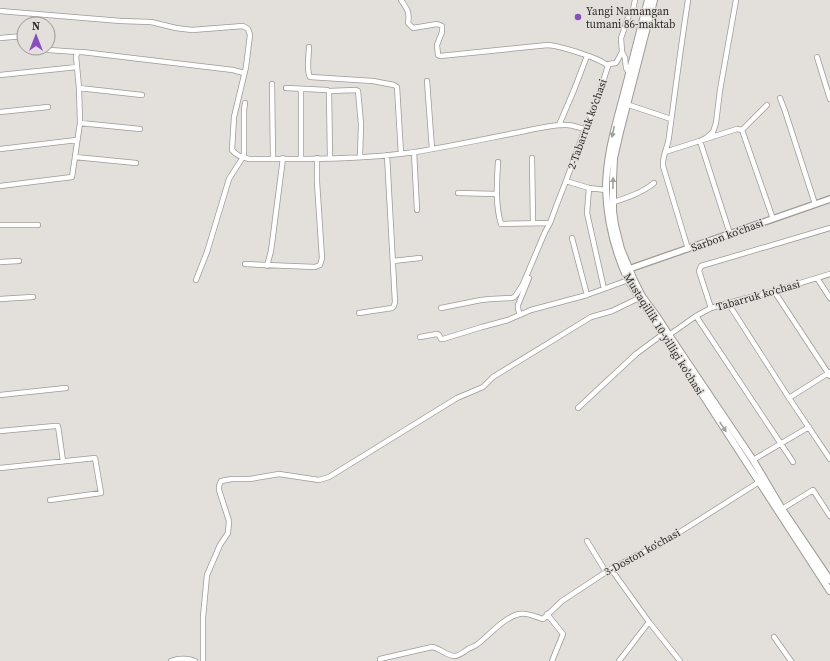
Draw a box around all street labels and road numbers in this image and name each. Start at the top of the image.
street label: 2-Tabarruk koʻchasi [564,77,611,171]
street label: Sarbon koʻchasi [689,215,765,255]
street label: Mustaqillik 10-yilligi ko'chasi [620,271,707,398]
street label: Tabarruk koʻchasi [715,276,802,315]
street label: 3-Doston koʻchasi [601,525,683,580]

